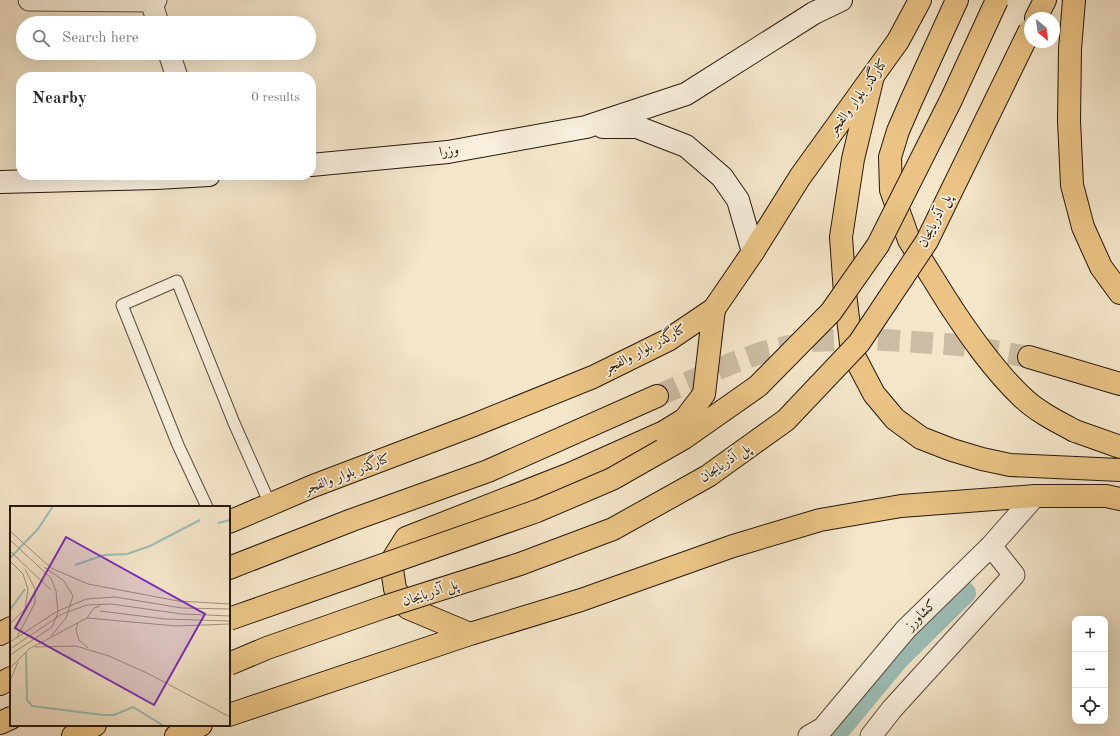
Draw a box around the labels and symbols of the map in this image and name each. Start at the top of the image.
north arrow [1024,12,1060,48]
street label: کنارگذر بلوار والفجر [821,54,891,140]
street label: وزرا [438,143,460,160]
street label: پل آذربایجان [914,190,958,251]
street label: کنارگذر بلوار والفجر [598,318,689,378]
street label: پل آذربایجان [696,439,756,487]
street label: کنارگذر بلوار والفجر [299,448,392,498]
inset map [10,506,230,726]
street label: پل آذربایجان [400,575,462,611]
street label: کشاورز [901,597,940,635]

